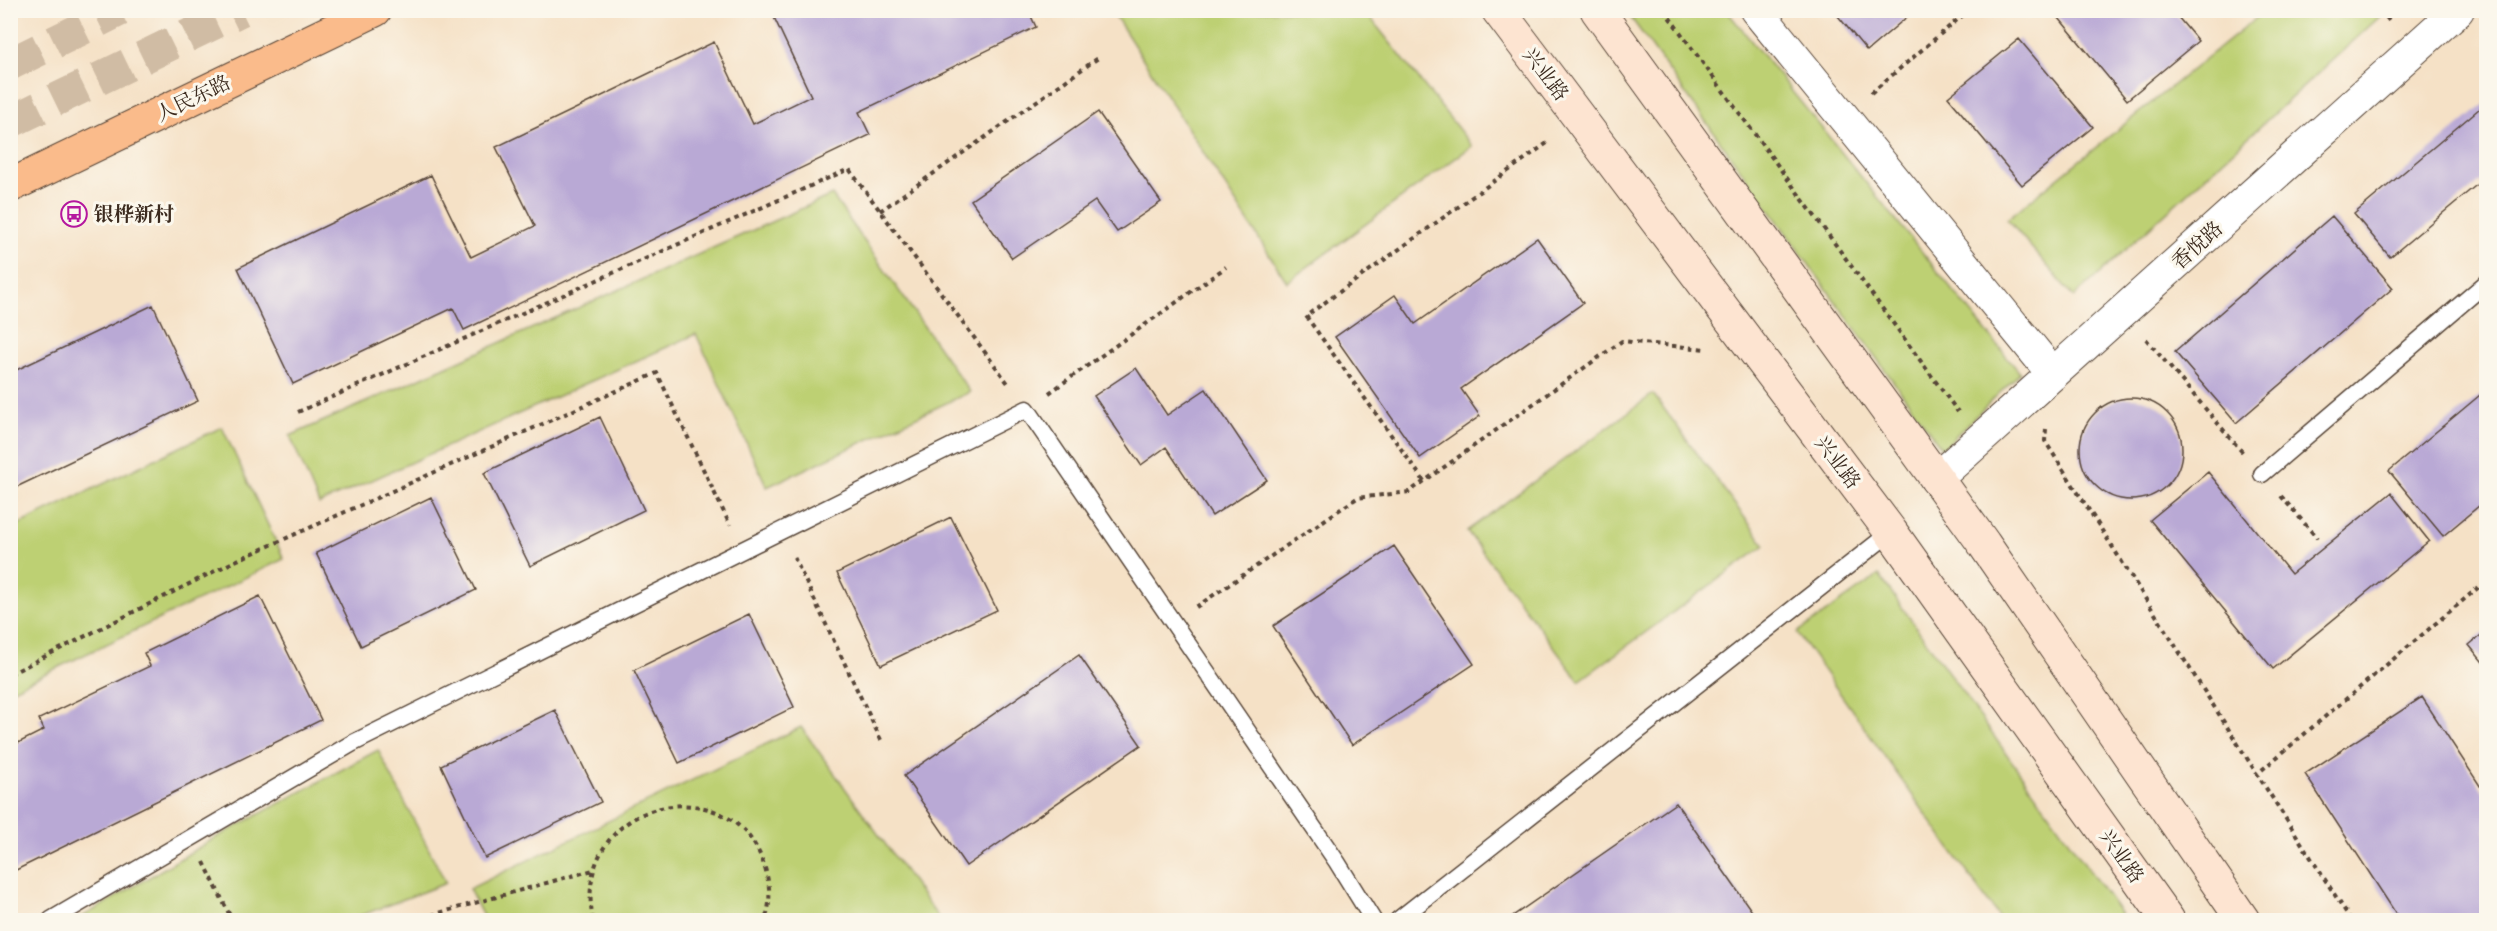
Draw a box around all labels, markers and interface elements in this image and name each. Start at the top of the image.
street label: 兴业路 [1518,43,1574,105]
street label: 人民东路 [152,70,234,126]
bus stop icon: 银桦新村 [59,199,89,229]
place label: 银桦新村 [94,202,174,226]
street label: 香悅路 [2167,216,2227,274]
street label: 兴业路 [1810,431,1866,493]
street label: 兴业路 [2095,825,2149,887]

